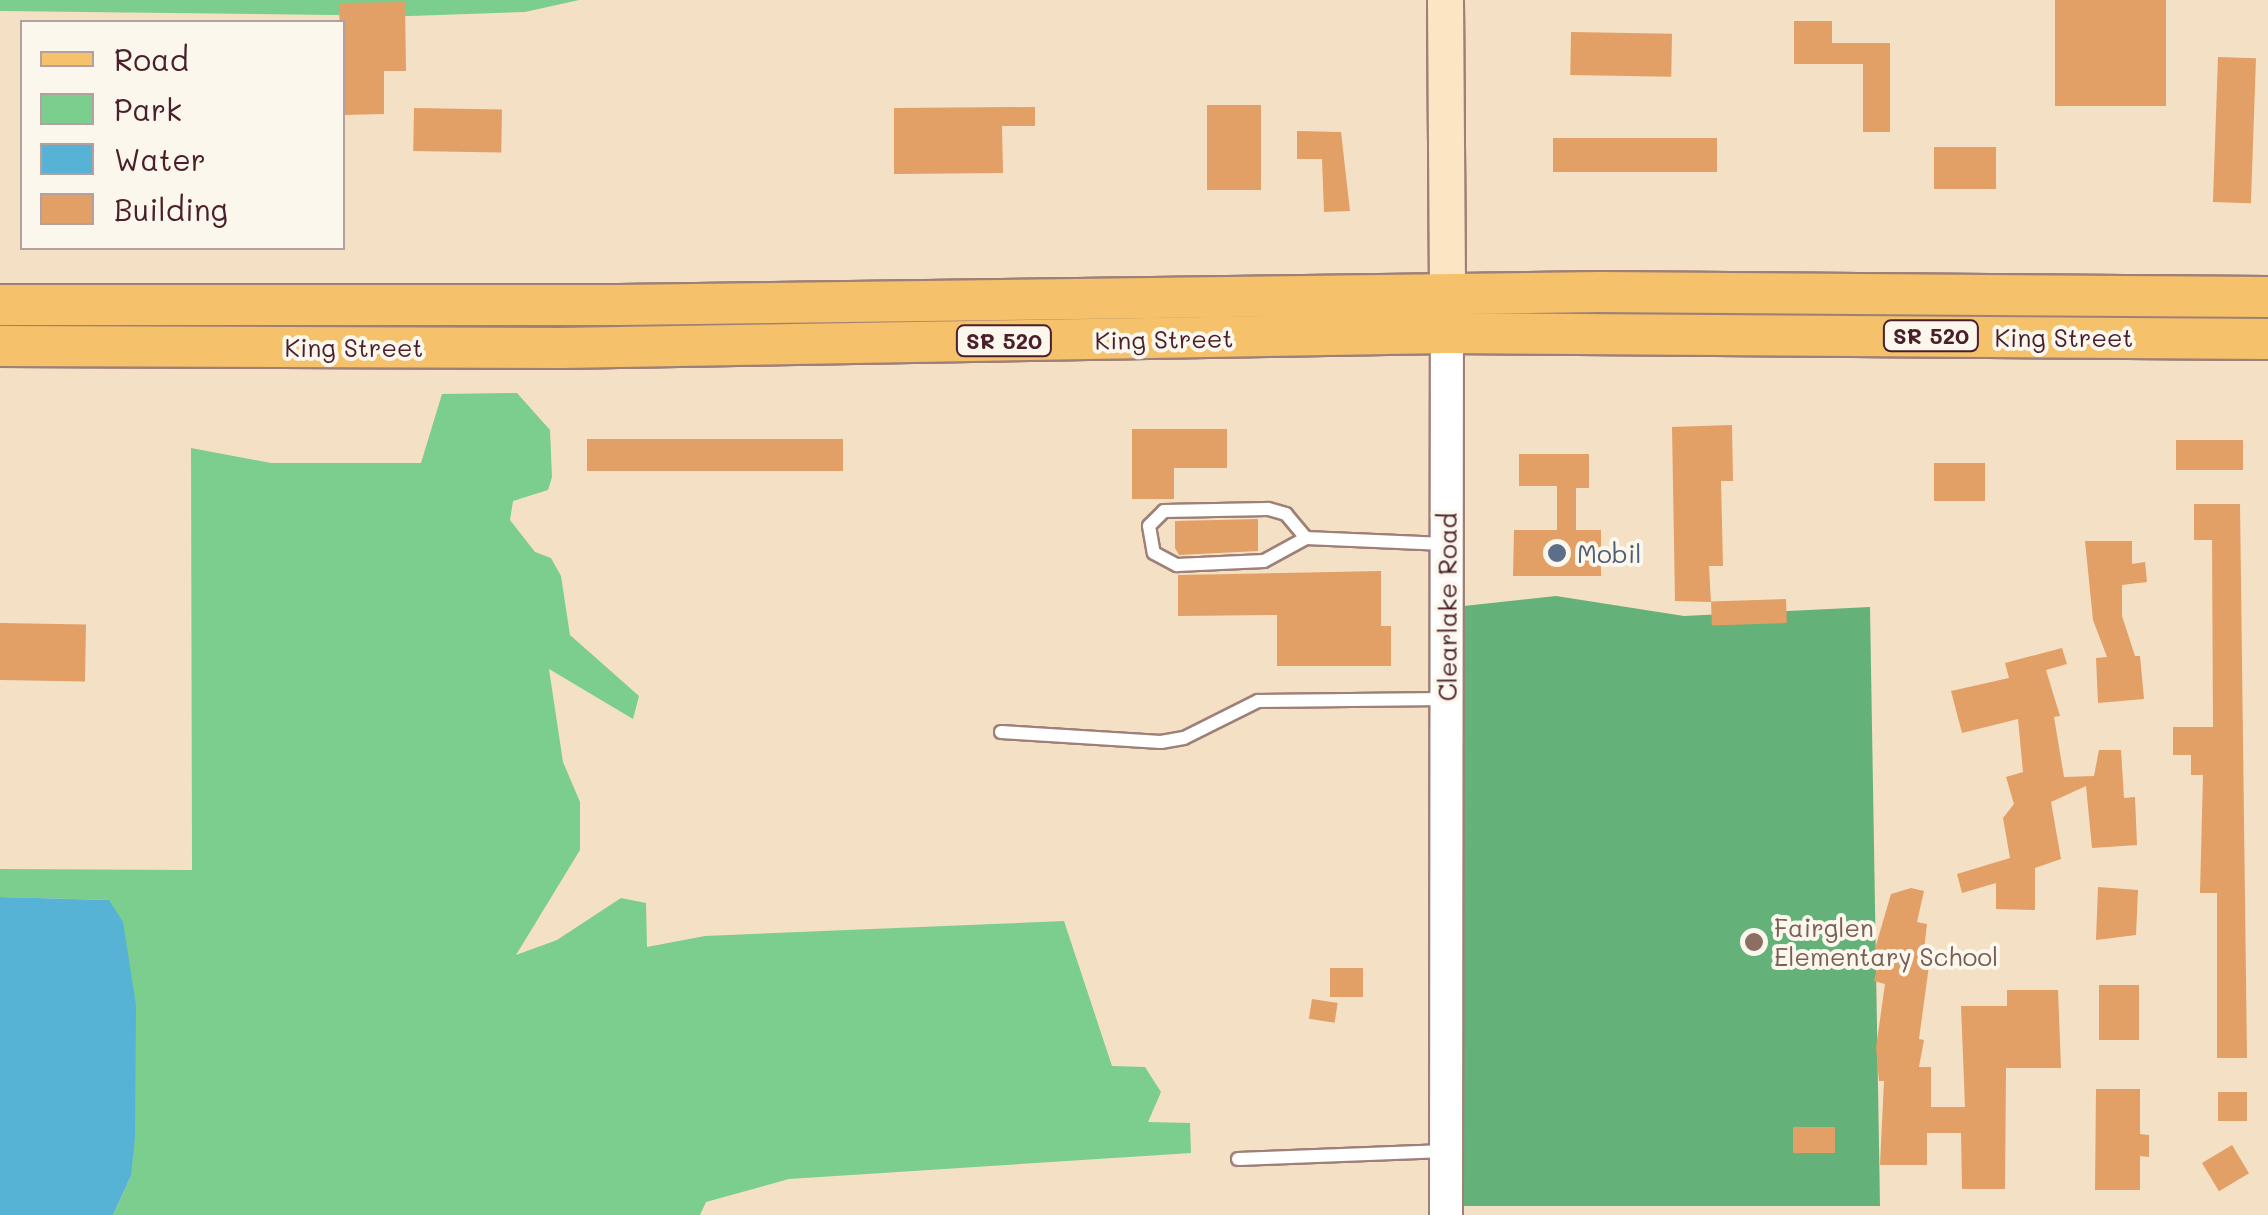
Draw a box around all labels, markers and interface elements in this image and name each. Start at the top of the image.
legend [20,20,345,250]
text: Road [114,39,189,79]
text: Park [114,89,182,129]
text: Water [114,139,206,179]
text: Building [114,189,228,229]
road number: SR 520 [1881,319,1981,353]
street label: King Street [1995,322,2133,352]
street label: King Street [1094,323,1234,355]
road number: SR 520 [954,324,1054,358]
street label: King Street [285,332,423,362]
street label: Clearlake Road [1432,513,1462,701]
place label: Mobil [1577,538,1642,568]
marker: Mobil [1546,542,1568,564]
place label: Fairglen Elementary School [1774,913,1998,972]
marker: Fairglen Elementary School [1743,931,1765,953]

